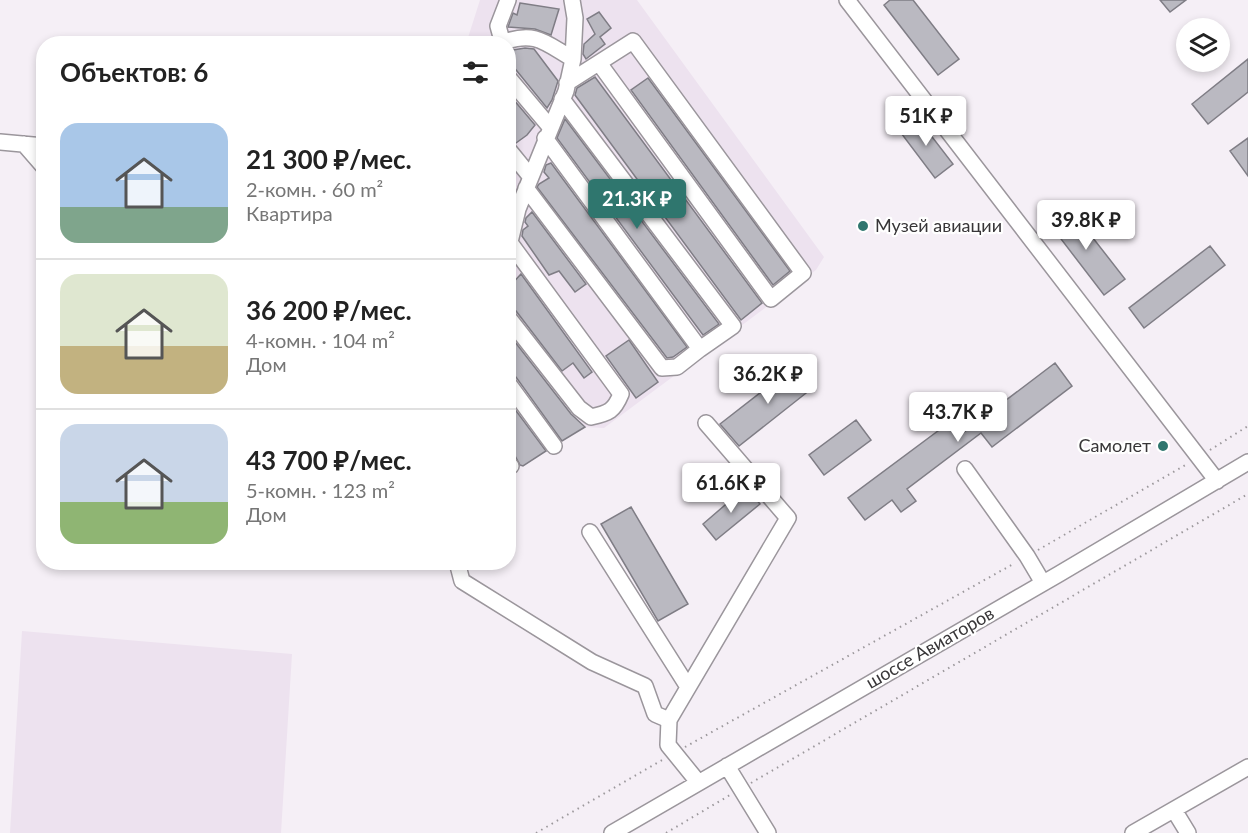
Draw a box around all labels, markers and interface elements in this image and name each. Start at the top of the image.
map controls [1176,18,1230,72]
button: layers [1176,18,1230,72]
text: Объектов: 6 [60,56,208,88]
icon: filters [459,56,492,89]
pin: 51K ₽ [884,96,968,147]
text: 51K ₽ [899,103,953,127]
text: 21 300 ₽/мес. [246,143,412,175]
icon: home [108,147,180,219]
text: 2-комн. · 60 m² [246,177,383,201]
pin: 21.3K ₽ [582,179,692,230]
text: 21.3K ₽ [602,186,672,210]
pin: 39.8K ₽ [1031,200,1141,251]
text: Квартира [246,201,333,225]
text: 39.8K ₽ [1051,207,1121,231]
place label: Музей авиации [875,214,1002,236]
marker: Музей авиации [856,219,870,233]
text: 36 200 ₽/мес. [246,294,412,326]
icon: home [108,298,180,370]
text: 4-комн. · 104 m² [246,328,395,352]
text: Дом [246,352,287,376]
pin: 36.2K ₽ [713,354,823,405]
text: 36.2K ₽ [733,361,803,385]
pin: 43.7K ₽ [903,392,1013,443]
text: 43.7K ₽ [923,399,993,423]
place label: Самолет [1078,434,1151,456]
marker: Самолет [1156,439,1170,453]
text: 43 700 ₽/мес. [246,444,412,476]
icon: home [108,448,180,520]
pin: 61.6K ₽ [676,463,786,514]
text: 61.6K ₽ [696,470,766,494]
text: 5-комн. · 123 m² [246,478,395,502]
text: Дом [246,502,287,526]
street label: шоссе Авиаторов [862,602,998,693]

